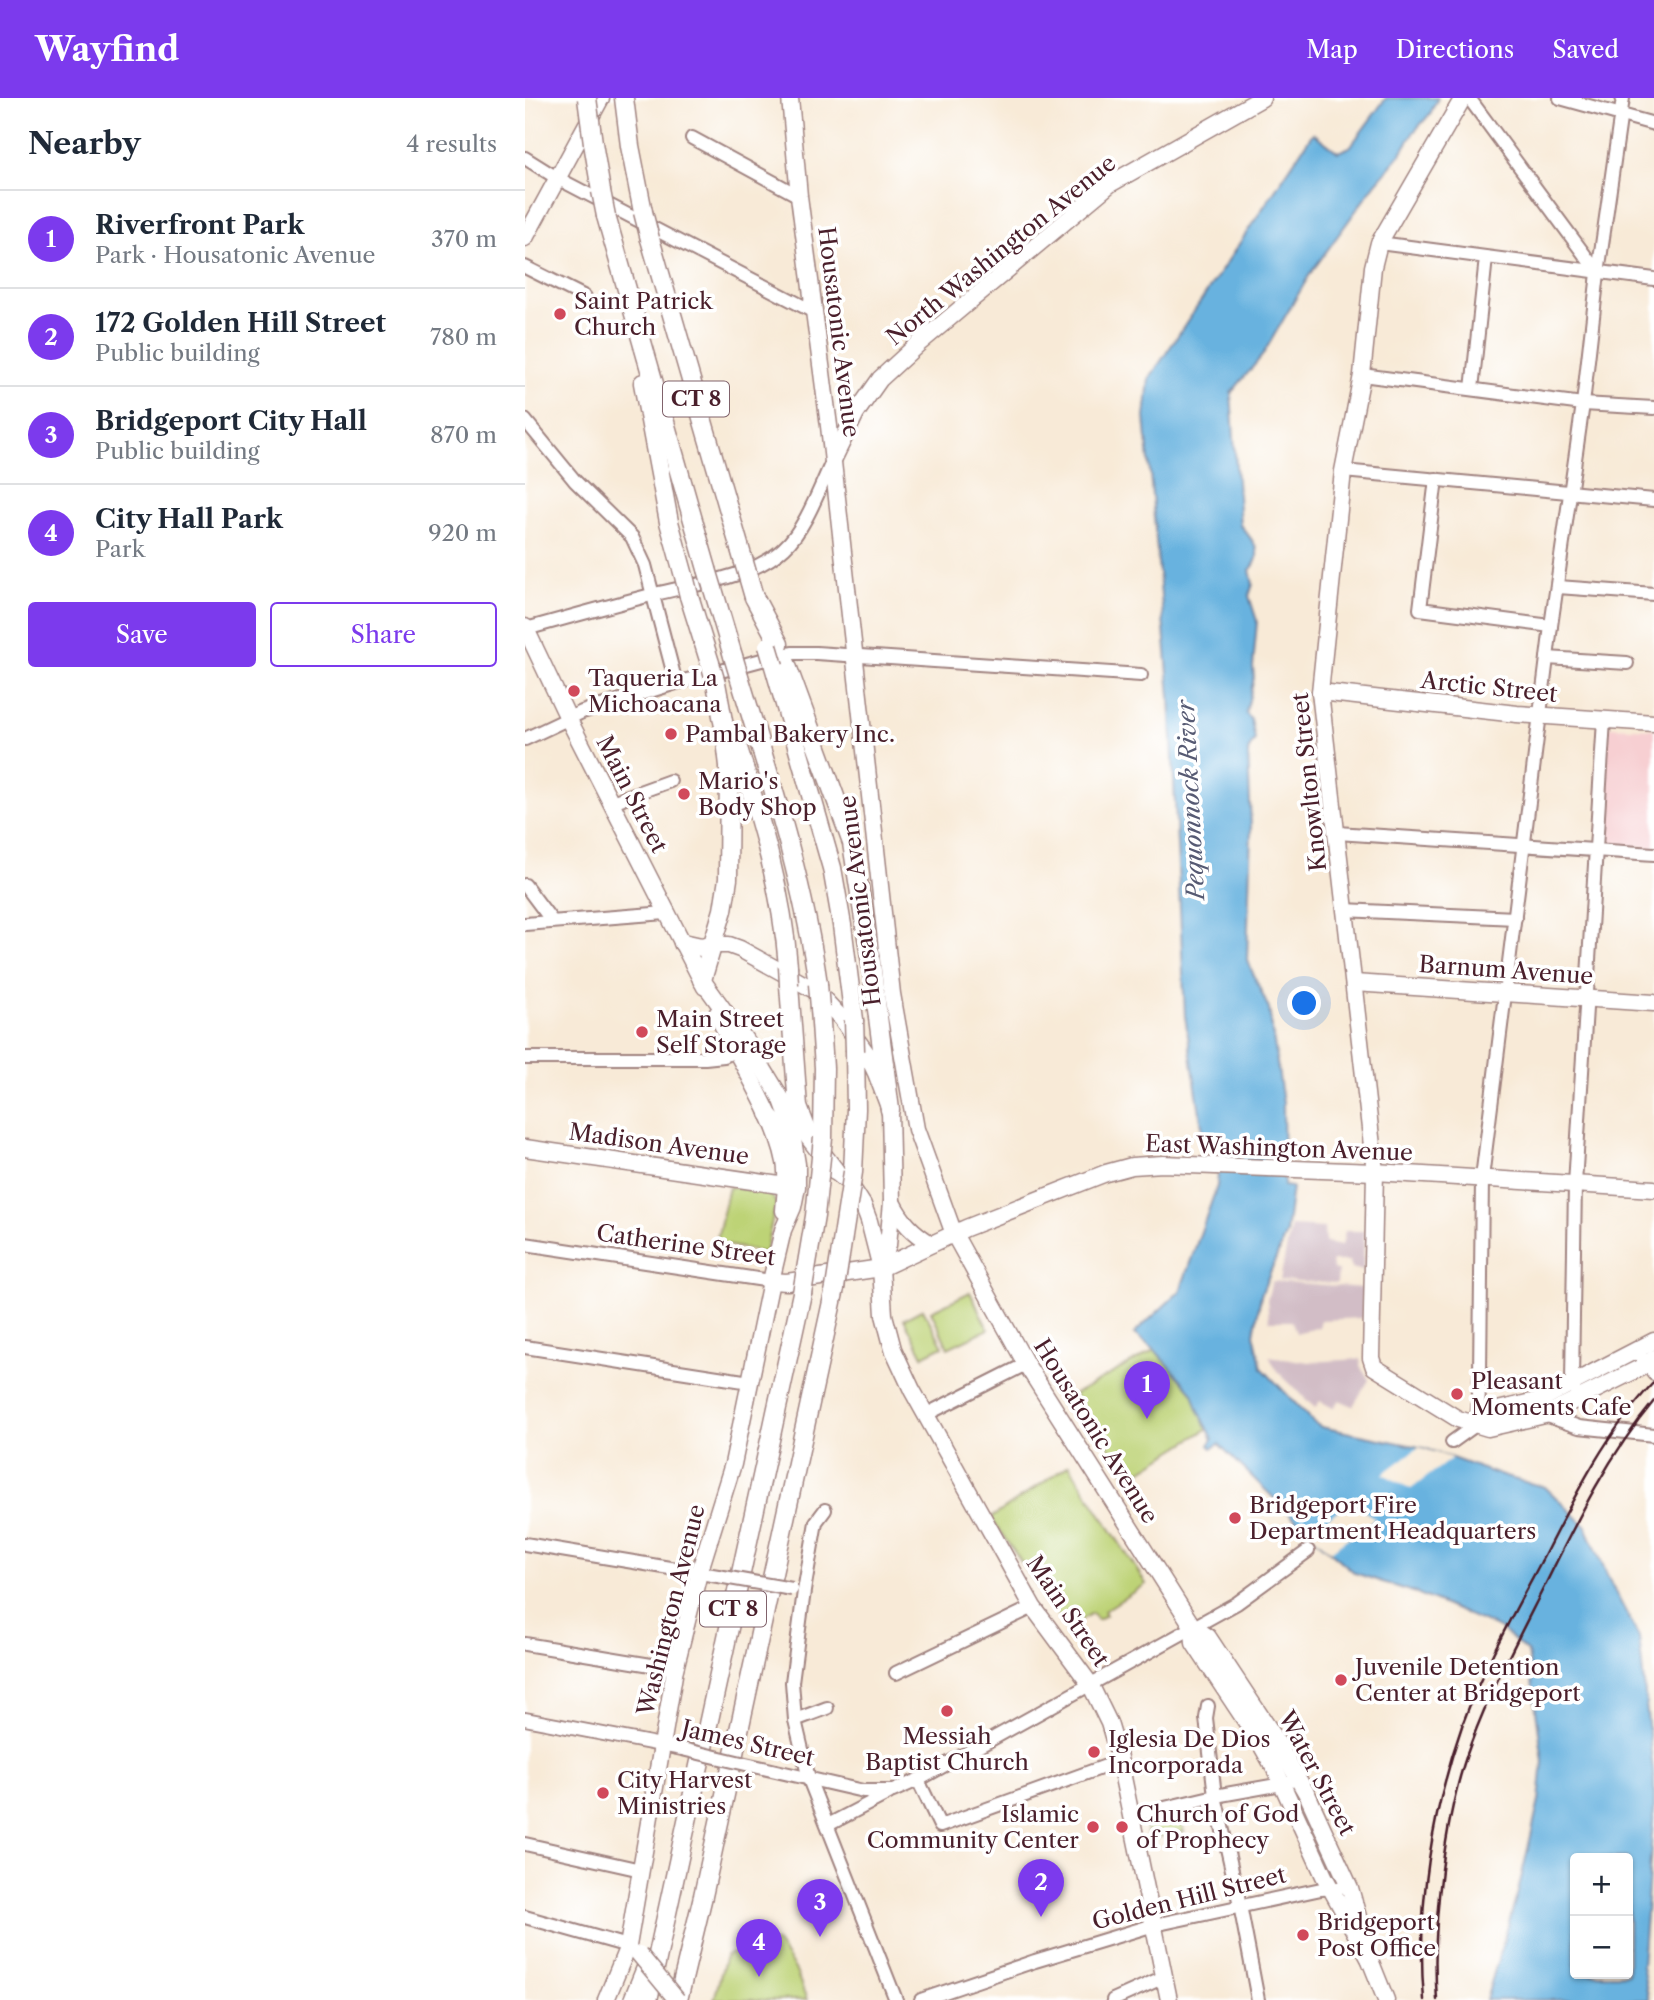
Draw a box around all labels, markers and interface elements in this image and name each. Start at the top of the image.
text: Wayfind [35,29,179,70]
text: Map [1306,35,1358,64]
text: Directions [1396,35,1514,64]
text: Saved [1552,35,1619,64]
text: Nearby [28,125,141,162]
text: 4 results [406,130,497,158]
street label: North Washington Avenue [881,149,1121,351]
text: Riverfront Park [95,209,304,241]
text: 1 [46,225,56,253]
text: 370 m [431,225,497,253]
street label: Housatonic Avenue [812,225,866,439]
text: Park · Housatonic Avenue [95,241,375,269]
place label: Saint Patrick Church [574,287,714,341]
marker: Saint Patrick Church [552,306,568,322]
text: 172 Golden Hill Street [95,307,386,339]
text: 2 [44,323,58,351]
text: 780 m [430,323,497,351]
text: Public building [95,339,260,367]
road number: CT 8 [663,382,729,416]
text: Bridgeport City Hall [95,405,367,437]
text: 3 [45,421,58,449]
text: 870 m [430,421,497,449]
text: Public building [95,437,260,465]
text: City Hall Park [95,503,283,535]
text: 4 [44,519,58,547]
text: 920 m [428,519,497,547]
text: Park [95,535,145,563]
button: Save [28,602,256,667]
button: Share [270,602,497,667]
place label: Taqueria La Michoacana [588,664,723,718]
street label: Arctic Street [1418,666,1559,708]
marker: Taqueria La Michoacana [566,683,582,699]
street label: Knowlton Street [1286,691,1332,873]
water label: Pequonnock River [1171,698,1210,903]
place label: Pambal Bakery Inc. [685,720,895,748]
marker: Pambal Bakery Inc. [663,726,679,742]
street label: Main Street [590,731,674,857]
place label: Mario's Body Shop [698,767,817,821]
marker: Mario's Body Shop [676,786,692,802]
street label: Housatonic Avenue [833,794,887,1008]
street label: Barnum Avenue [1418,950,1594,990]
your location [1287,986,1321,1020]
place label: Main Street Self Storage [656,1005,786,1059]
marker: Main Street Self Storage [634,1024,650,1040]
street label: Madison Avenue [567,1117,751,1171]
street label: East Washington Avenue [1145,1129,1413,1167]
street label: Catherine Street [595,1219,777,1271]
street label: Housatonic Avenue [1028,1334,1164,1528]
pin: 1 [1124,1361,1170,1419]
place label: Pleasant Moments Cafe [1471,1367,1631,1421]
marker: Pleasant Moments Cafe [1449,1386,1465,1402]
place label: Bridgeport Fire Department Headquarters [1249,1491,1536,1545]
street label: Washington Avenue [631,1501,711,1720]
marker: Bridgeport Fire Department Headquarters [1227,1510,1243,1526]
street label: Main Street [1021,1550,1115,1672]
road number: CT 8 [700,1592,766,1626]
place label: Juvenile Detention Center at Bridgeport [1352,1653,1580,1707]
marker: Juvenile Detention Center at Bridgeport [1333,1672,1349,1688]
marker: Messiah Baptist Church [939,1703,955,1719]
street label: Water Street [1272,1705,1361,1840]
street label: James Street [676,1713,817,1772]
place label: Messiah Baptist Church [865,1722,1029,1776]
place label: Iglesia De Dios Incorporada [1108,1725,1271,1779]
marker: Iglesia De Dios Incorporada [1086,1744,1102,1760]
place label: City Harvest Ministries [617,1766,752,1820]
marker: City Harvest Ministries [595,1785,611,1801]
place label: Islamic Community Center [867,1800,1079,1854]
place label: Church of God of Prophecy [1136,1800,1299,1854]
marker: Islamic Community Center [1085,1819,1101,1835]
marker: Church of God of Prophecy [1114,1819,1130,1835]
map controls [1570,1853,1633,1979]
button: + [1570,1853,1633,1916]
pin: 2 [1018,1859,1064,1917]
street label: Golden Hill Street [1089,1860,1289,1936]
pin: 3 [797,1879,843,1937]
place label: Bridgeport Post Office [1317,1908,1436,1962]
button: − [1570,1916,1633,1979]
pin: 4 [736,1919,782,1977]
marker: Bridgeport Post Office [1295,1927,1311,1943]

